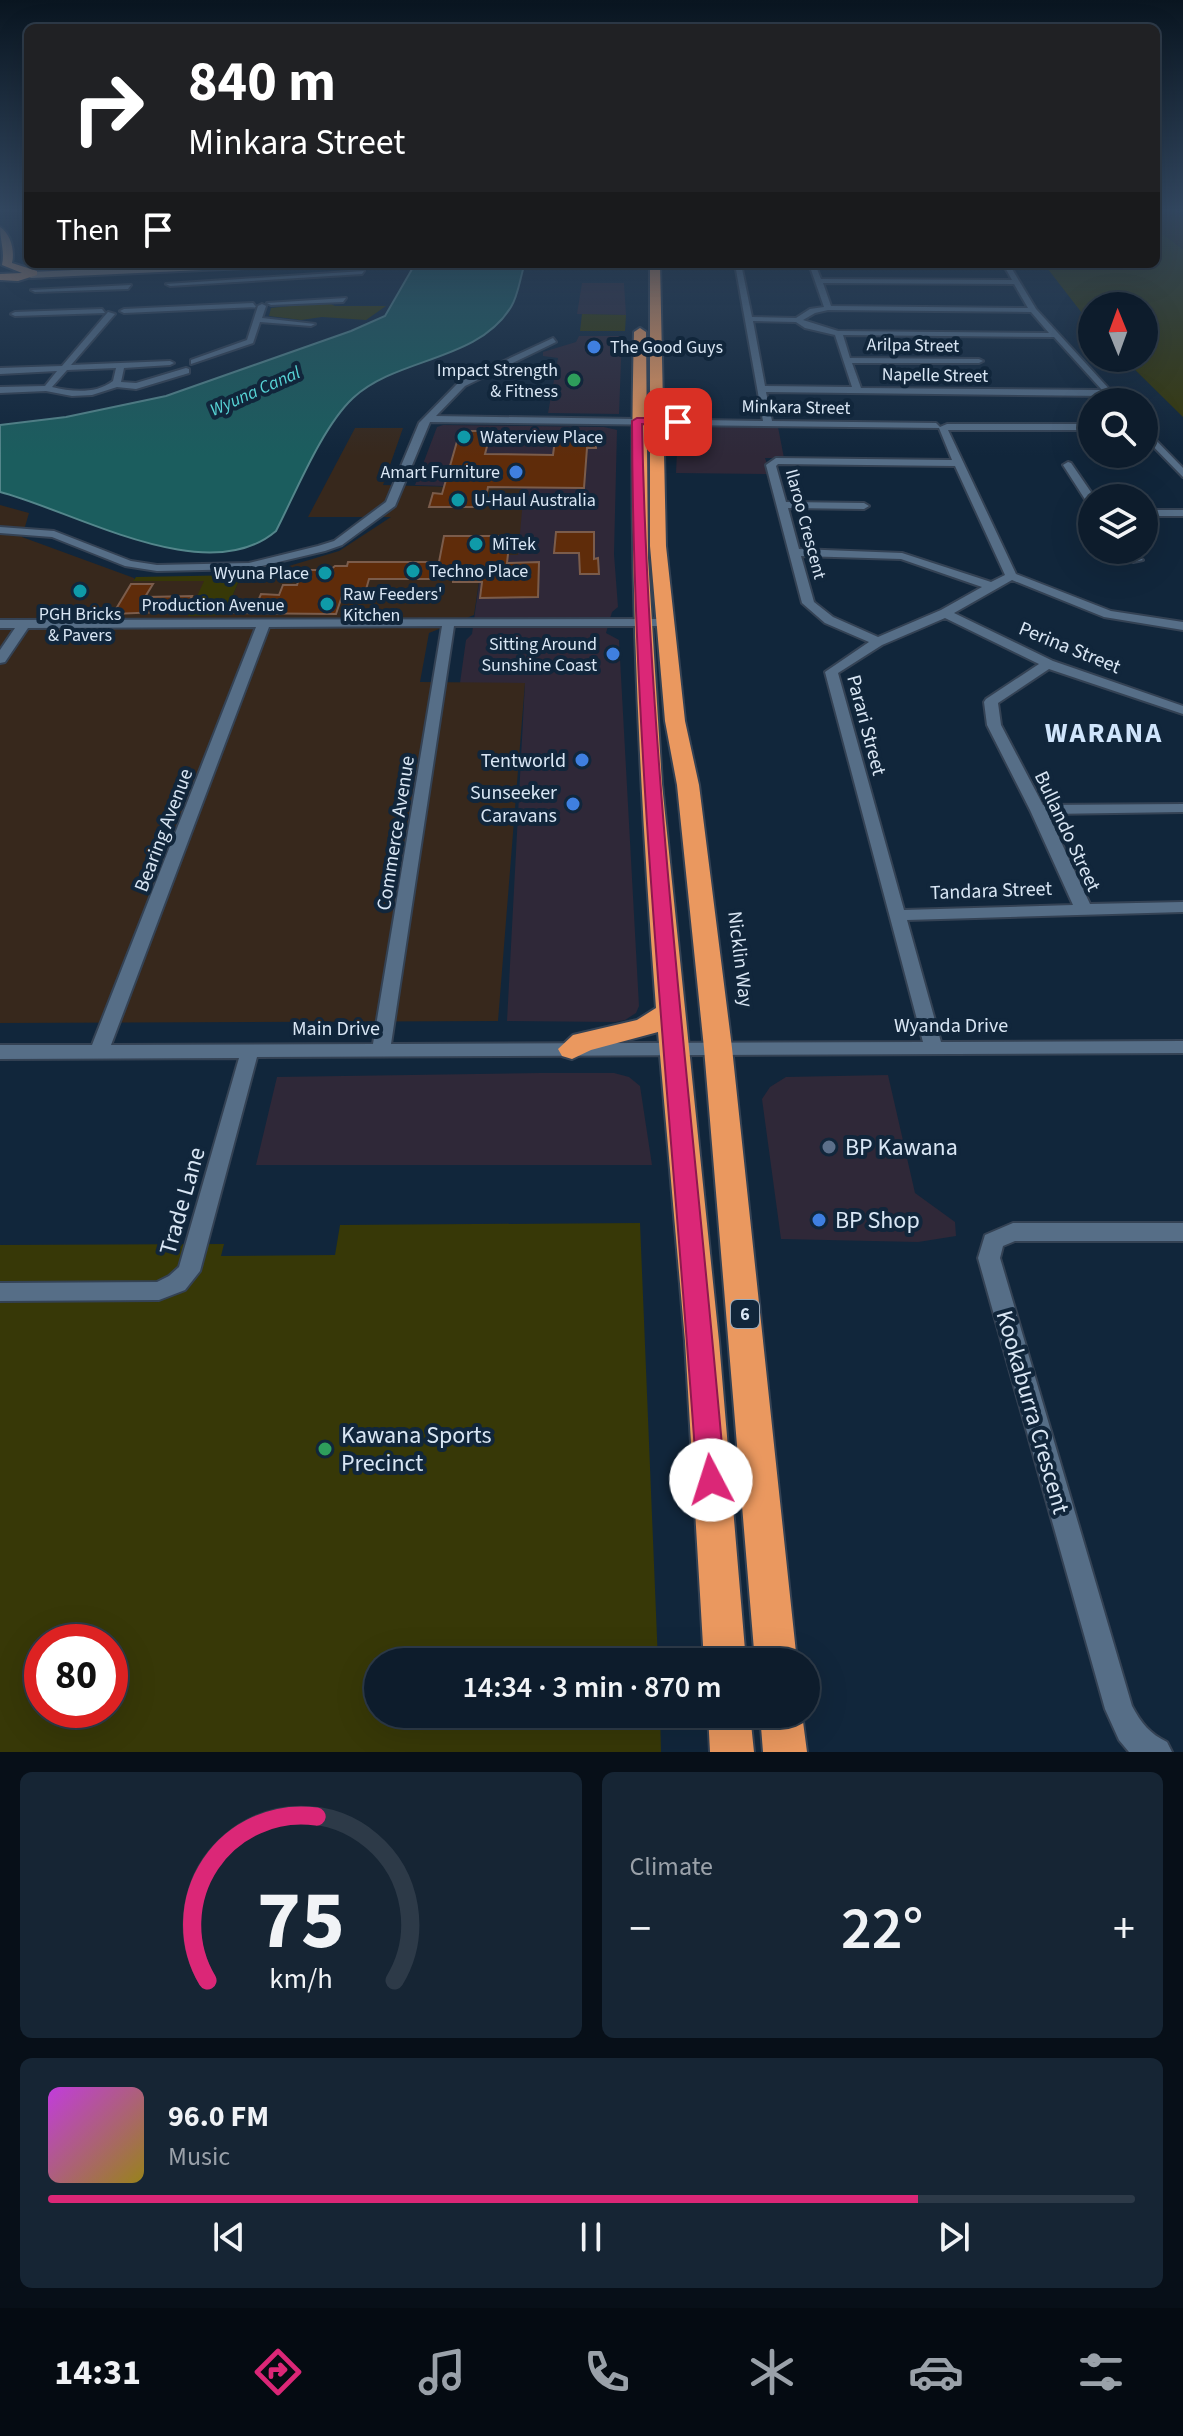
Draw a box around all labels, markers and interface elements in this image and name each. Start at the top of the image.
text: 840 m [188,43,336,122]
icon: right [56,56,160,160]
text: Minkara Street [188,117,406,168]
icon: arrive [136,208,180,252]
text: Then [56,209,120,252]
north arrow [1078,292,1158,372]
map controls [1078,292,1158,564]
street label: Arilpa Street [866,332,959,359]
place label: The Good Guys [610,335,723,360]
marker: The Good Guys [585,338,603,356]
place label: Impact Strength & Fitness [437,358,558,404]
water label: Wyuna Canal [206,360,305,423]
street label: Napelle Street [882,362,988,389]
marker: Impact Strength & Fitness [565,371,583,389]
pin [644,388,712,456]
button: search [1078,388,1158,468]
street label: Minkara Street [741,394,851,421]
icon: arrive [656,400,700,444]
place label: Waterview Place [480,425,603,450]
marker: Waterview Place [455,428,473,446]
place label: Amart Furniture [381,460,500,485]
marker: Amart Furniture [507,463,525,481]
street label: Ilaroo Crescent [779,466,832,582]
button: layers [1078,484,1158,564]
place label: U-Haul Australia [474,488,596,513]
marker: U-Haul Australia [449,491,467,509]
place label: MiTek [492,532,536,557]
marker: MiTek [467,535,485,553]
place label: Techno Place [429,559,528,584]
place label: Wyuna Place [214,561,309,586]
marker: Techno Place [404,562,422,580]
marker: Wyuna Place [316,564,334,582]
marker: PGH Bricks & Pavers [71,582,89,600]
place label: Raw Feeders' Kitchen [343,582,442,628]
street label: Production Avenue [141,593,285,618]
marker: Raw Feeders' Kitchen [318,595,336,613]
place label: PGH Bricks & Pavers [39,602,121,648]
street label: Perina Street [1014,615,1125,681]
place label: Sitting Around Sunshine Coast [481,632,597,678]
marker: Sitting Around Sunshine Coast [604,645,622,663]
street label: Parari Street [839,672,893,779]
district label: WARANA [1045,713,1163,753]
place label: Tentworld [481,747,566,775]
marker: Tentworld [573,751,591,769]
street label: Commerce Avenue [370,754,422,913]
street label: Bearing Avenue [128,765,200,896]
street label: Bullando Street [1027,767,1107,896]
place label: Sunseeker Caravans [470,779,557,830]
marker: Sunseeker Caravans [564,795,582,813]
street label: Tandara Street [930,875,1053,907]
street label: Nicklin Way [720,909,760,1009]
street label: Wyanda Drive [894,1012,1008,1040]
street label: Main Drive [292,1015,380,1043]
place label: BP Kawana [845,1130,958,1165]
marker: BP Kawana [820,1138,838,1156]
street label: Trade Lane [150,1143,215,1259]
place label: BP Shop [835,1203,920,1238]
marker: BP Shop [810,1211,828,1229]
road number: 6 [731,1300,759,1328]
street label: Kookaburra Crescent [987,1306,1078,1518]
place label: Kawana Sports Precinct [341,1418,492,1481]
position arrow [669,1438,753,1522]
marker: Kawana Sports Precinct [316,1440,334,1458]
speed limit sign: 80 [24,1624,128,1728]
text: 14:34 · 3 min · 870 m [462,1666,722,1709]
text: Climate [630,1848,713,1885]
text: 75 [257,1862,345,1980]
text: 22° [841,1887,923,1972]
text: − [630,1898,651,1961]
text: + [1113,1898,1135,1961]
text: km/h [269,1959,332,1999]
text: 96.0 FM [168,2095,269,2138]
text: Music [168,2138,230,2175]
icon: previous [207,2215,251,2259]
icon: pause [569,2215,613,2259]
icon: next [932,2215,976,2259]
icon: directions [250,2344,306,2400]
icon: music [414,2344,470,2400]
icon: phone [579,2344,635,2400]
icon: climate [744,2344,800,2400]
icon: car [908,2344,964,2400]
icon: filters [1073,2344,1129,2400]
text: 14:31 [54,2347,141,2398]

